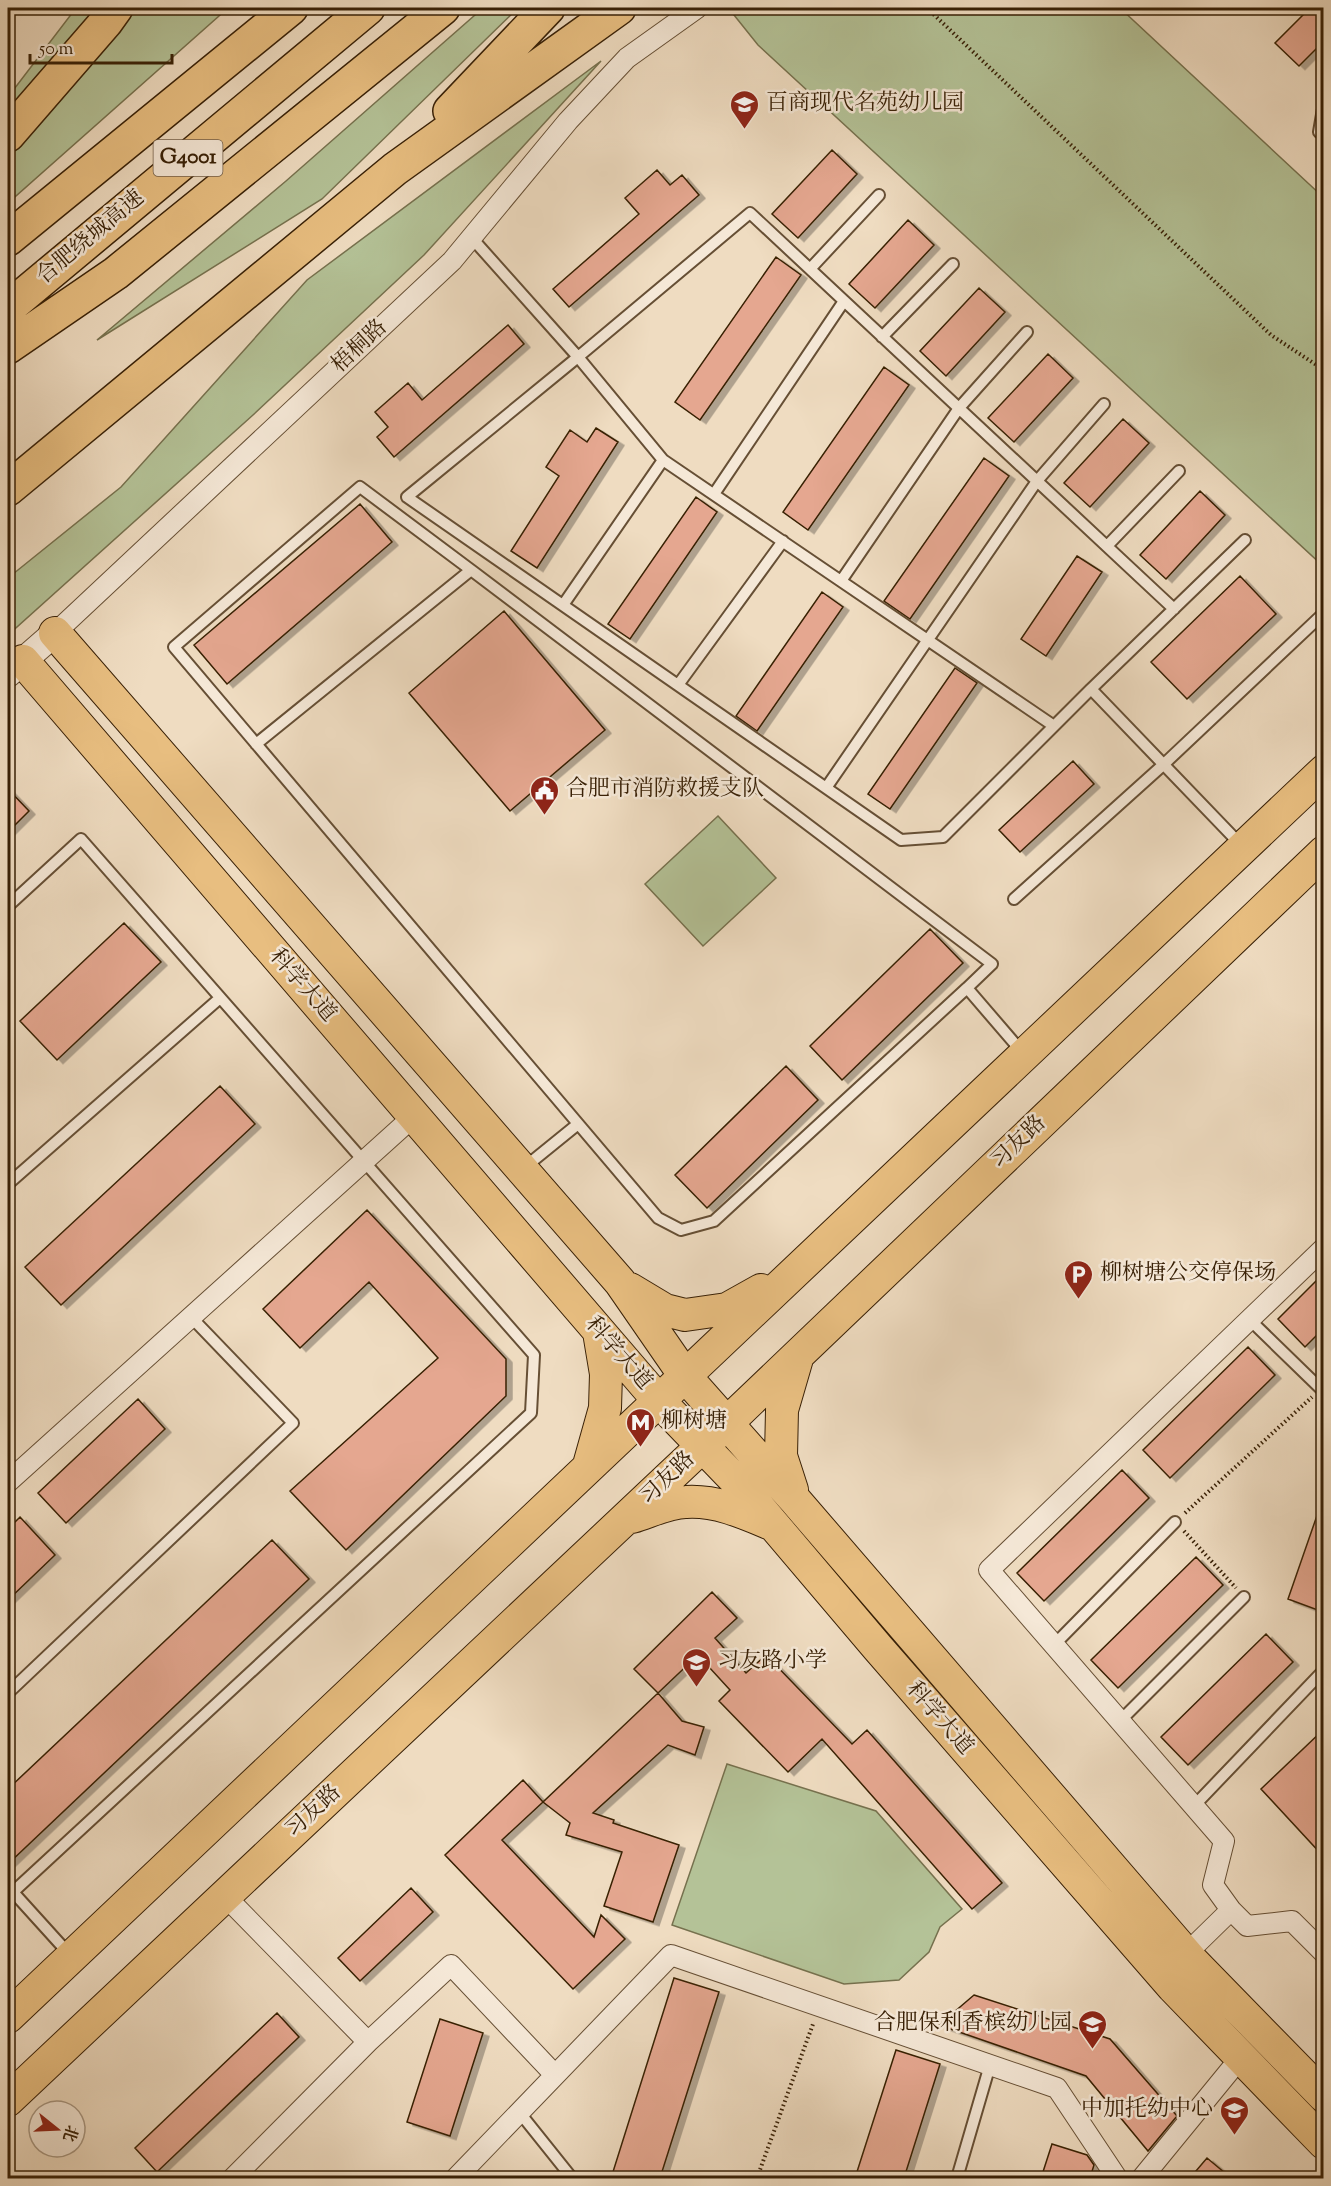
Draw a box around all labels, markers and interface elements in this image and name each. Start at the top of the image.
scale bar [30,27,172,65]
text: 50 m [38,37,74,63]
school or university icon: 百商现代名苑幼儿园 [729,88,761,130]
place label: 百商现代名苑幼儿园 [766,88,964,120]
road number: G4001 [154,140,222,176]
street label: 合肥绕城高速 [30,183,152,293]
street label: 梧桐路 [325,313,395,381]
public building icon: 合肥市消防救援支队 [529,774,561,816]
place label: 合肥市消防救援支队 [566,774,764,806]
street label: 科学大道 [261,942,343,1030]
street label: 习友路 [984,1109,1054,1177]
parking icon: 柳树塘公交停保场 [1063,1258,1095,1300]
place label: 柳树塘公交停保场 [1100,1258,1276,1290]
street label: 科学大道 [577,1310,659,1398]
metro station icon: 柳树塘 [624,1406,656,1448]
place label: 柳树塘 [661,1406,727,1438]
street label: 习友路 [633,1445,703,1513]
school or university icon: 习友路小学 [680,1646,712,1688]
place label: 习友路小学 [717,1646,827,1678]
street label: 科学大道 [898,1675,980,1763]
street label: 习友路 [279,1778,349,1846]
place label: 合肥保利香槟幼儿园 [874,2008,1072,2040]
school or university icon: 合肥保利香槟幼儿园 [1077,2008,1109,2050]
place label: 中加托幼中心 [1081,2094,1213,2126]
school or university icon: 中加托幼中心 [1218,2094,1250,2136]
north arrow [27,2099,87,2159]
text: 北 [55,2122,82,2144]

